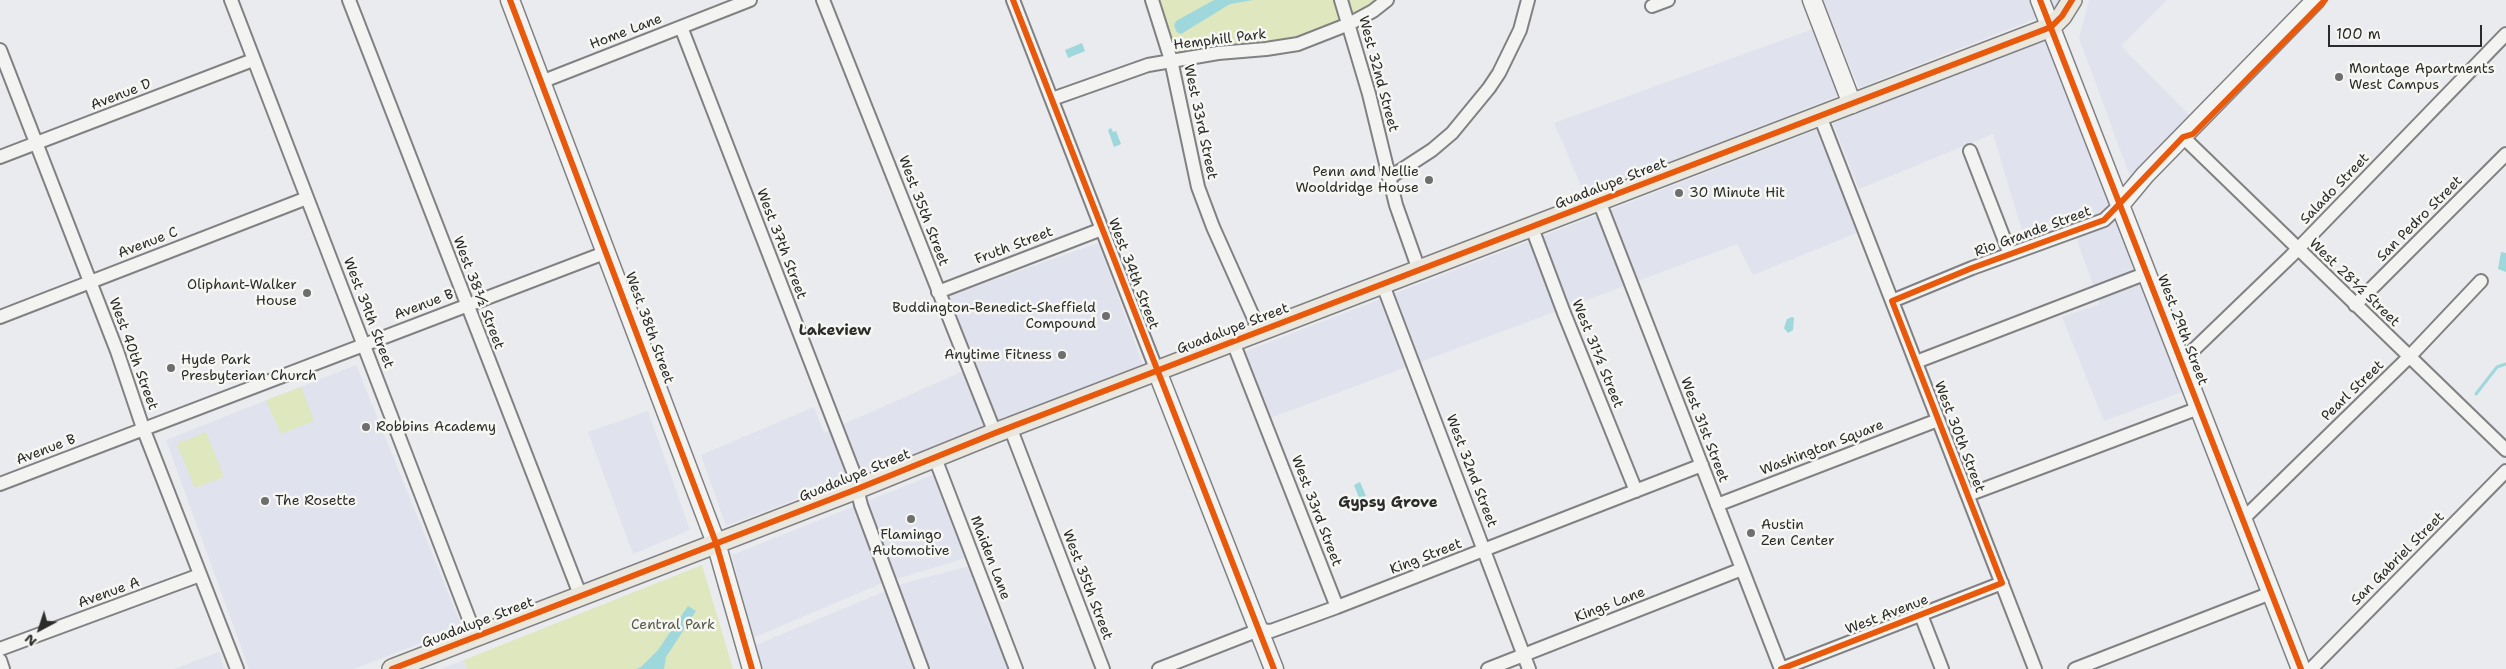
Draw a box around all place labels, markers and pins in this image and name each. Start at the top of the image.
place label: Montage Apartments West Campus [2349,61,2495,94]
marker: Montage Apartments West Campus [2333,71,2345,83]
place label: Penn and Nellie Wooldridge House [1295,164,1419,196]
marker: Penn and Nellie Wooldridge House [1423,174,1435,186]
place label: 30 Minute Hit [1689,185,1785,201]
marker: 30 Minute Hit [1673,187,1685,199]
place label: Oliphant-Walker House [187,277,297,310]
marker: Oliphant-Walker House [301,287,313,299]
place label: Buddington-Benedict-Sheffield Compound [892,300,1096,332]
marker: Buddington-Benedict-Sheffield Compound [1100,310,1112,322]
place label: Anytime Fitness [944,347,1052,363]
marker: Anytime Fitness [1056,349,1068,361]
place label: Hyde Park Presbyterian Church [181,352,317,384]
marker: Hyde Park Presbyterian Church [165,362,177,374]
place label: Robbins Academy [376,419,496,435]
marker: Robbins Academy [360,421,372,433]
place label: The Rosette [275,493,356,509]
marker: The Rosette [259,495,271,507]
marker: Flamingo Automotive [905,513,917,525]
place label: Austin Zen Center [1761,517,1835,550]
place label: Flamingo Automotive [872,527,950,560]
marker: Austin Zen Center [1745,527,1757,539]

